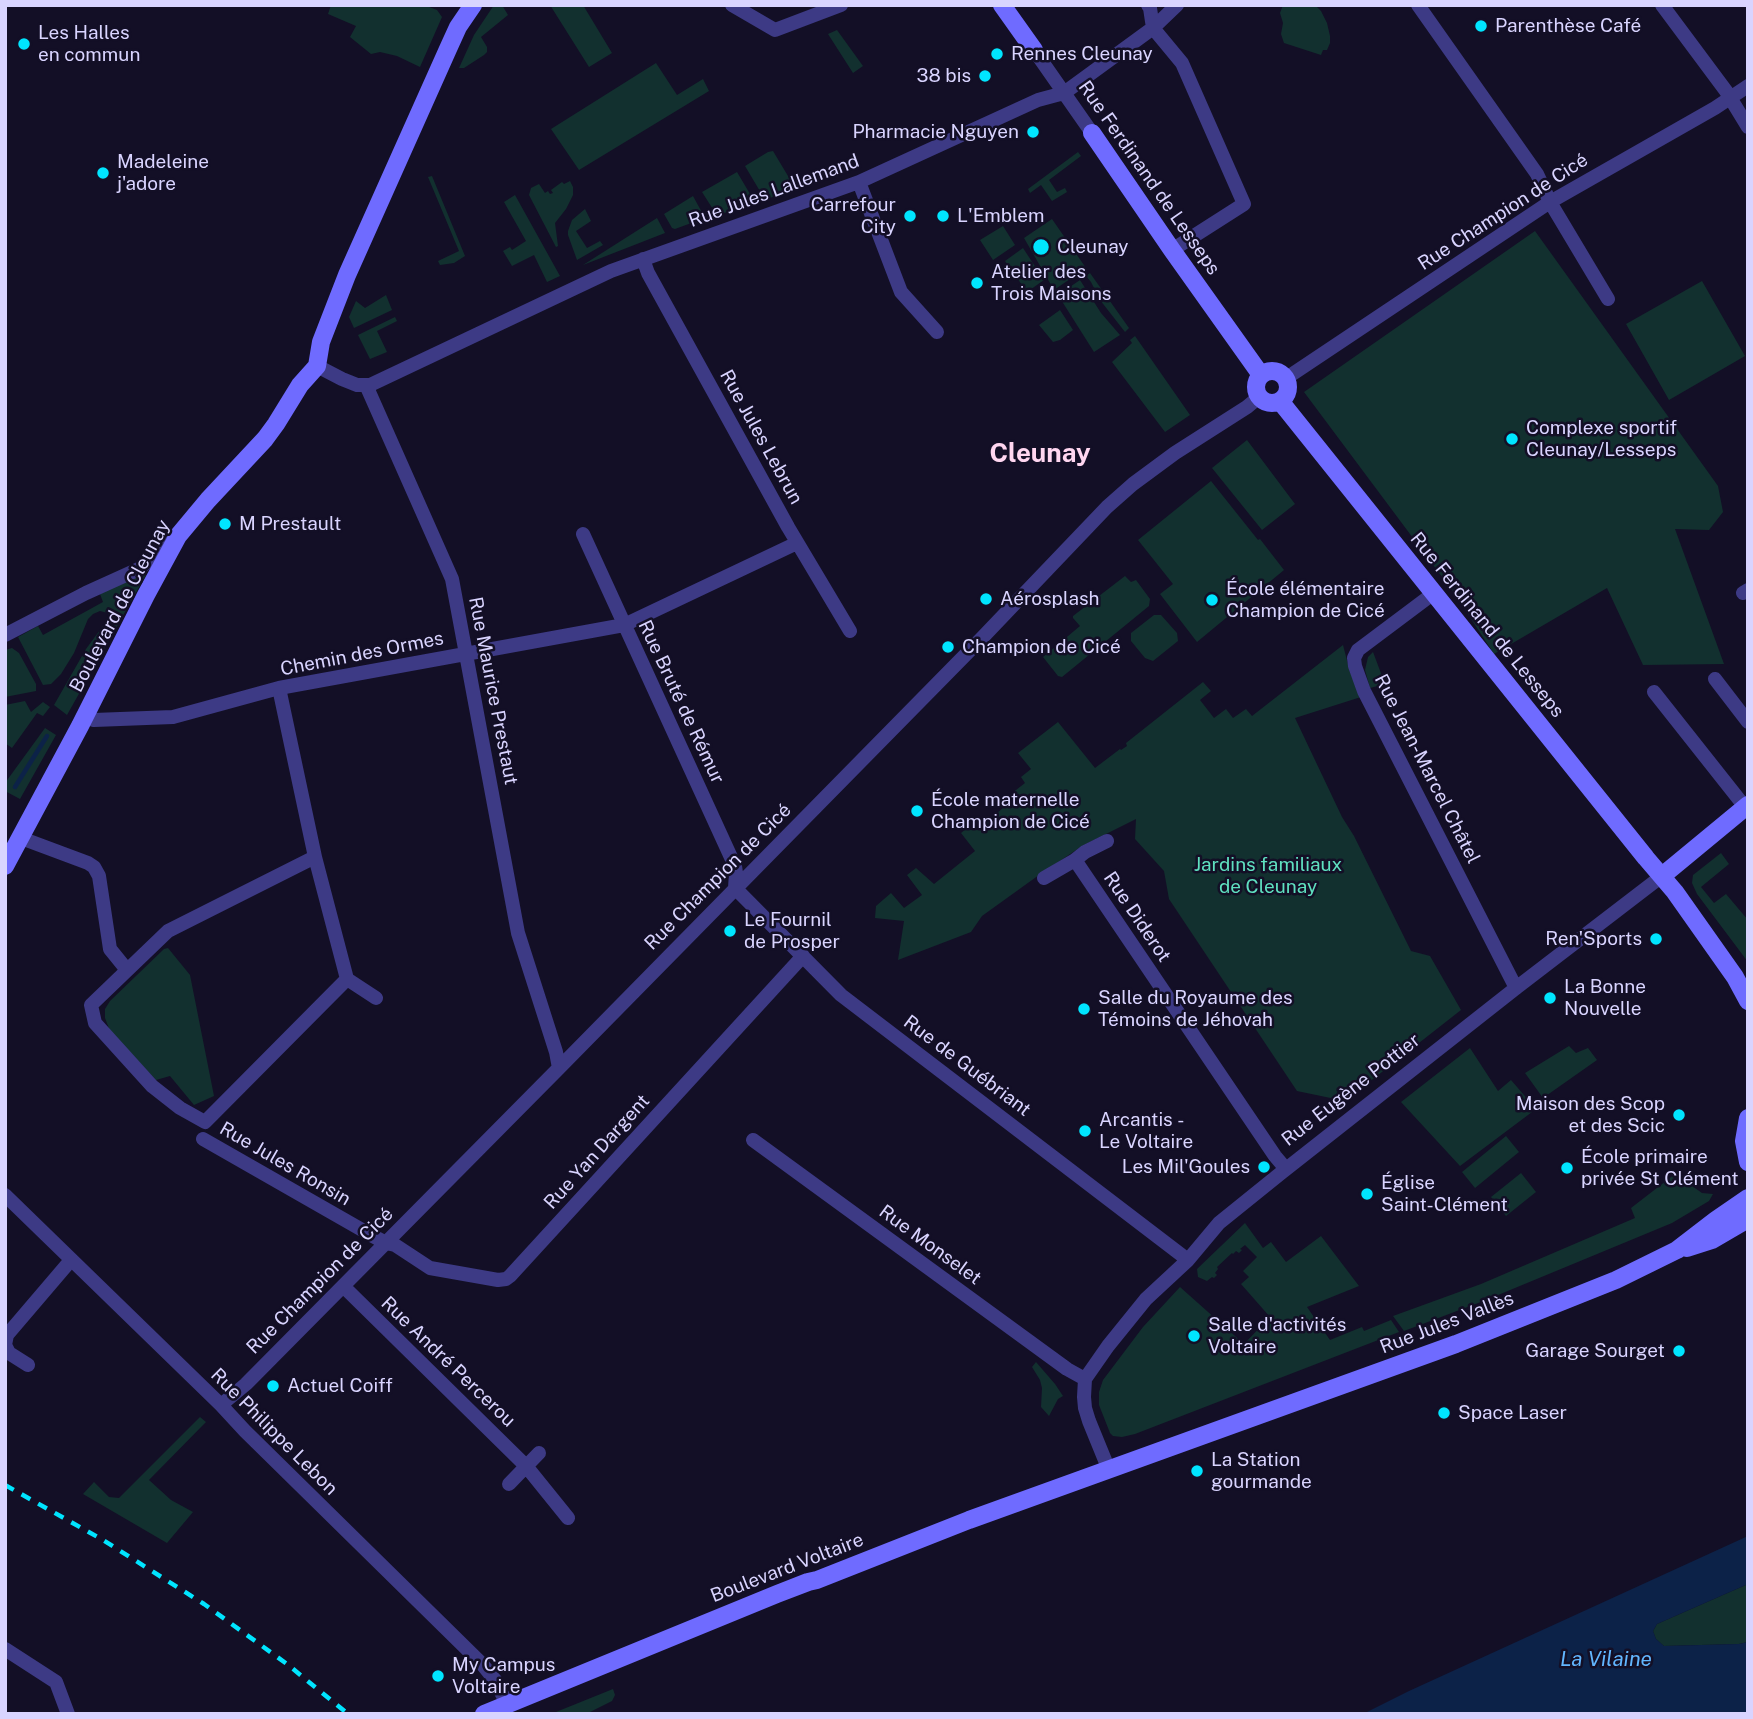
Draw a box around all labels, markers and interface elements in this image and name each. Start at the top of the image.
place label: Parenthèse Café [1495,15,1641,37]
marker: Parenthèse Café [1473,18,1489,34]
place label: Les Halles en commun [38,22,140,66]
marker: Les Halles en commun [16,36,32,52]
place label: Rennes Cleunay [1011,43,1153,65]
marker: Rennes Cleunay [989,46,1005,62]
place label: 38 bis [917,65,971,87]
marker: 38 bis [977,68,993,84]
street label: Rue Ferdinand de Lesseps [1073,77,1225,279]
place label: Pharmacie Nguyen [852,121,1019,143]
marker: Pharmacie Nguyen [1025,124,1041,140]
street label: Rue Champion de Cicé [1414,149,1592,275]
street label: Rue Jules Lallemand [686,150,862,232]
place label: Madeleine j'adore [117,151,209,195]
marker: Madeleine j'adore [95,165,111,181]
place label: Carrefour City [811,194,896,238]
place label: L'Emblem [957,205,1044,227]
marker: Carrefour City [902,208,918,224]
marker: L'Emblem [935,208,951,224]
place label: Cleunay [1057,236,1129,258]
marker: Cleunay [1031,237,1051,257]
place label: Atelier des Trois Maisons [991,261,1111,305]
marker: Atelier des Trois Maisons [969,275,985,291]
street label: Rue Jules Lebrun [715,366,807,508]
place label: Complexe sportif Cleunay/Lesseps [1526,417,1677,461]
marker: Complexe sportif Cleunay/Lesseps [1504,431,1520,447]
district label: Cleunay [989,438,1091,470]
place label: M Prestault [239,513,341,535]
street label: Boulevard de Cleunay [65,516,175,696]
marker: M Prestault [217,516,233,532]
street label: Rue Ferdinand de Lesseps [1405,528,1569,722]
place label: École élémentaire Champion de Cicé [1226,578,1385,622]
place label: Aérosplash [1000,588,1100,610]
marker: Aérosplash [978,591,994,607]
marker: École élémentaire Champion de Cicé [1204,592,1220,608]
street label: Rue Maurice Prestaut [464,595,522,787]
street label: Rue Bruté de Rémur [633,617,729,787]
street label: Chemin des Ormes [278,627,446,681]
place label: Champion de Cicé [962,636,1121,658]
marker: Champion de Cicé [940,639,956,655]
street label: Rue Jean-Marcel Châtel [1369,671,1485,867]
place label: École maternelle Champion de Cicé [931,789,1090,833]
street label: Rue Champion de Cicé [640,799,796,955]
marker: École maternelle Champion de Cicé [909,803,925,819]
park label: Jardins familiaux de Cleunay [1194,854,1342,898]
street label: Rue Diderot [1098,867,1176,967]
place label: Le Fournil de Prosper [744,909,840,953]
marker: Le Fournil de Prosper [722,923,738,939]
place label: Ren'Sports [1545,928,1642,950]
marker: Ren'Sports [1648,931,1664,947]
place label: La Bonne Nouvelle [1564,976,1646,1020]
place label: Salle du Royaume des Témoins de Jéhovah [1098,987,1292,1031]
marker: La Bonne Nouvelle [1542,990,1558,1006]
marker: Salle du Royaume des Témoins de Jéhovah [1076,1001,1092,1017]
street label: Rue de Guébriant [899,1011,1035,1121]
street label: Rue Eugène Pottier [1277,1029,1425,1151]
street label: Rue Yan Dargent [540,1090,654,1214]
place label: Maison des Scop et des Scic [1516,1093,1665,1137]
marker: Maison des Scop et des Scic [1671,1107,1687,1123]
place label: Arcantis - Le Voltaire [1099,1109,1193,1153]
street label: Rue Jules Ronsin [215,1117,355,1211]
marker: Arcantis - Le Voltaire [1077,1123,1093,1139]
place label: École primaire privée St Clément [1581,1146,1739,1190]
place label: Les Mil'Goules [1122,1156,1250,1178]
marker: Les Mil'Goules [1256,1159,1272,1175]
marker: École primaire privée St Clément [1559,1160,1575,1176]
place label: Église Saint-Clément [1381,1172,1508,1216]
marker: Église Saint-Clément [1359,1186,1375,1202]
street label: Rue Monselet [874,1200,986,1290]
street label: Rue Champion de Cicé [242,1203,398,1359]
street label: Rue Jules Vallès [1377,1287,1517,1359]
street label: Rue André Percerou [376,1292,520,1432]
place label: Salle d'activités Voltaire [1208,1314,1346,1358]
marker: Salle d'activités Voltaire [1186,1328,1202,1344]
place label: Garage Sourget [1525,1340,1665,1362]
marker: Garage Sourget [1671,1343,1687,1359]
street label: Rue Philippe Lebon [206,1364,342,1500]
place label: Actuel Coiff [287,1375,393,1397]
marker: Actuel Coiff [265,1378,281,1394]
place label: Space Laser [1458,1402,1567,1424]
marker: Space Laser [1436,1405,1452,1421]
place label: La Station gourmande [1211,1449,1312,1493]
marker: La Station gourmande [1189,1463,1205,1479]
street label: Boulevard Voltaire [707,1528,867,1608]
water label: La Vilaine [1560,1647,1652,1673]
place label: My Campus Voltaire [452,1654,555,1698]
marker: My Campus Voltaire [430,1668,446,1684]

